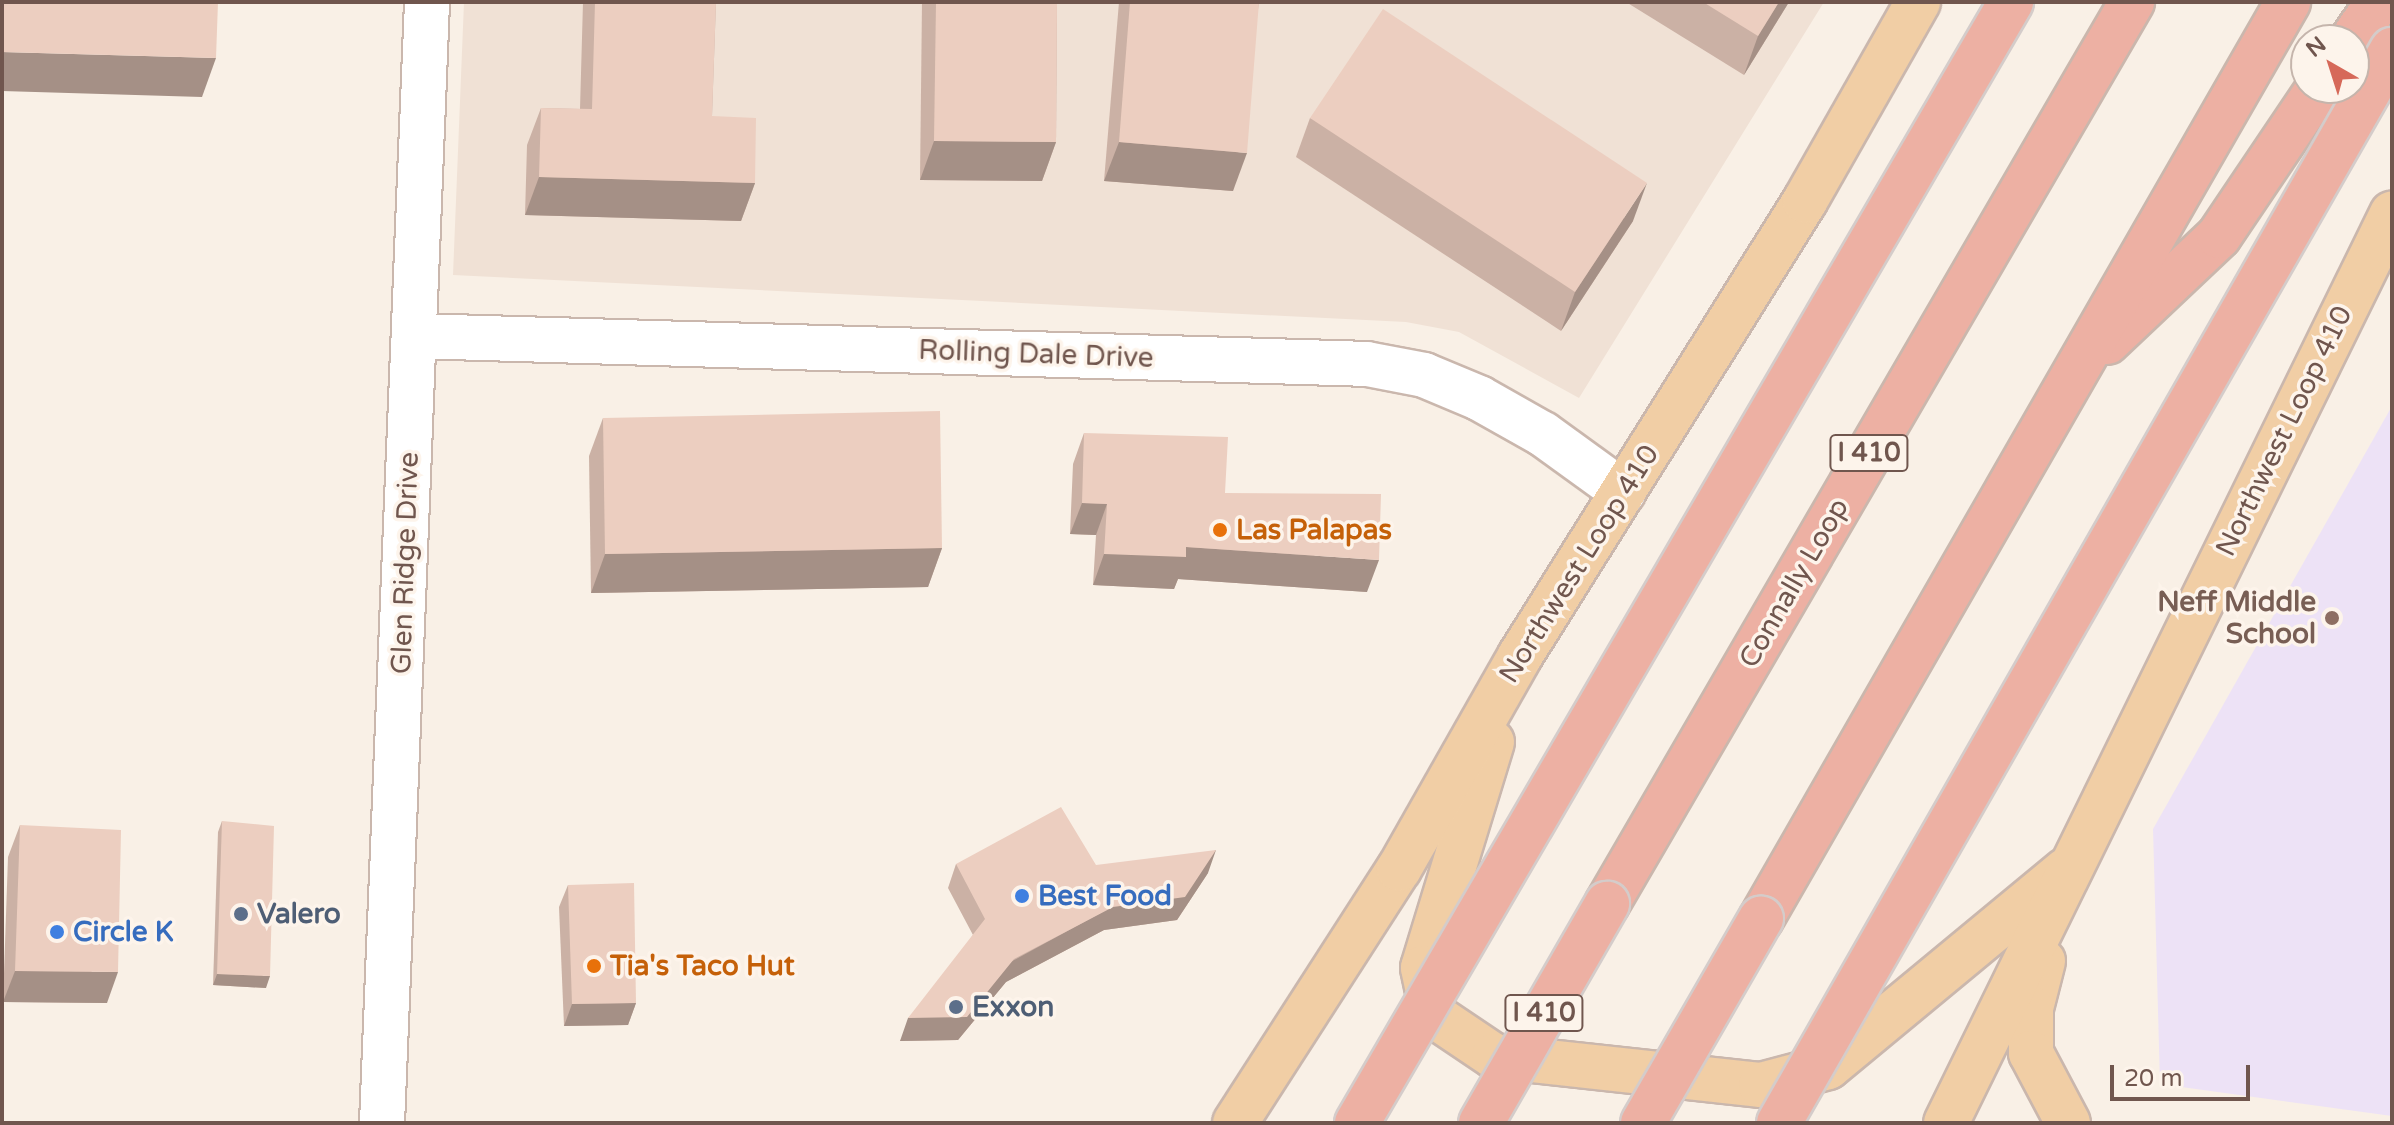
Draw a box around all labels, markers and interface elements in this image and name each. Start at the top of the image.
north arrow [2290,24,2370,104]
text: N [2301,31,2331,63]
street label: Northwest Loop 410 [2209,300,2359,562]
street label: Rolling Dale Drive [918,333,1154,375]
road number: I 410 [1829,431,1909,475]
street label: Northwest Loop 410 [1492,439,1666,689]
street label: Glen Ridge Drive [384,451,426,675]
street label: Connally Loop [1732,492,1856,674]
place label: Las Palapas [1236,513,1392,547]
marker: Las Palapas [1211,521,1229,539]
place label: Neff Middle School [2157,585,2316,651]
marker: Neff Middle School [2323,609,2341,627]
place label: Best Food [1038,879,1172,913]
marker: Best Food [1013,887,1031,905]
place label: Valero [257,897,341,931]
marker: Valero [232,905,250,923]
place label: Circle K [73,915,174,949]
marker: Circle K [48,923,66,941]
place label: Tia's Taco Hut [610,949,795,983]
marker: Tia's Taco Hut [585,957,603,975]
place label: Exxon [972,990,1054,1024]
road number: I 410 [1504,991,1584,1035]
marker: Exxon [947,998,965,1016]
scale bar [2114,1049,2254,1099]
text: 20 m [2124,1064,2182,1093]

